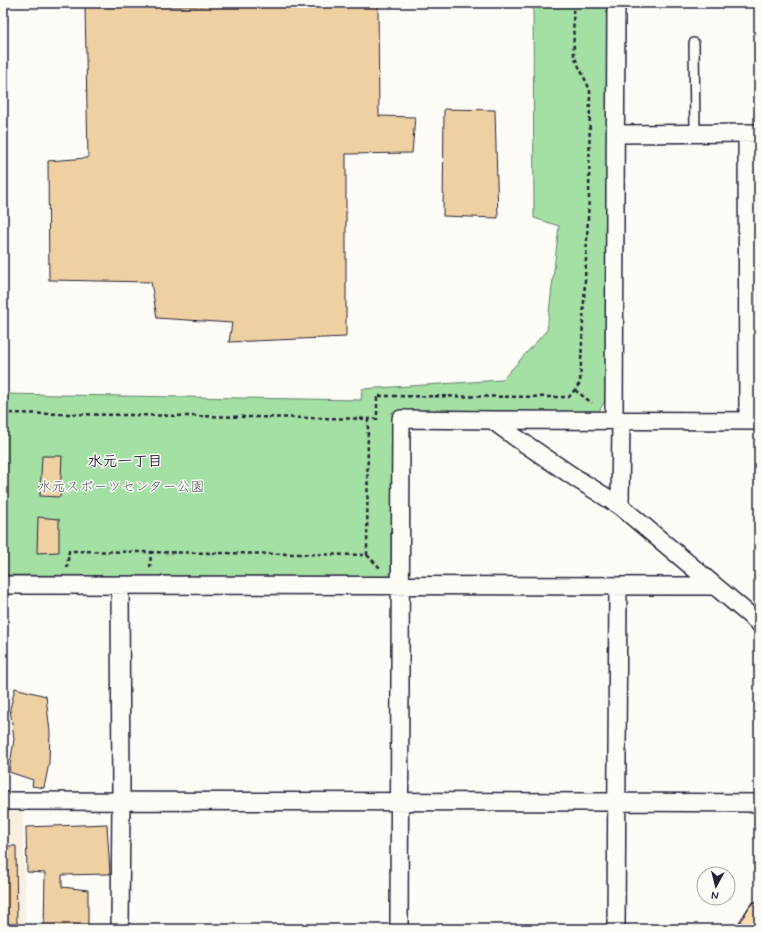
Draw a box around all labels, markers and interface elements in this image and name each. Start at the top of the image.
district label: 水元一丁目 [87,452,163,472]
park label: 水元スポーツセンター公園 [37,478,205,496]
north arrow [696,866,736,906]
text: N [710,888,719,902]

